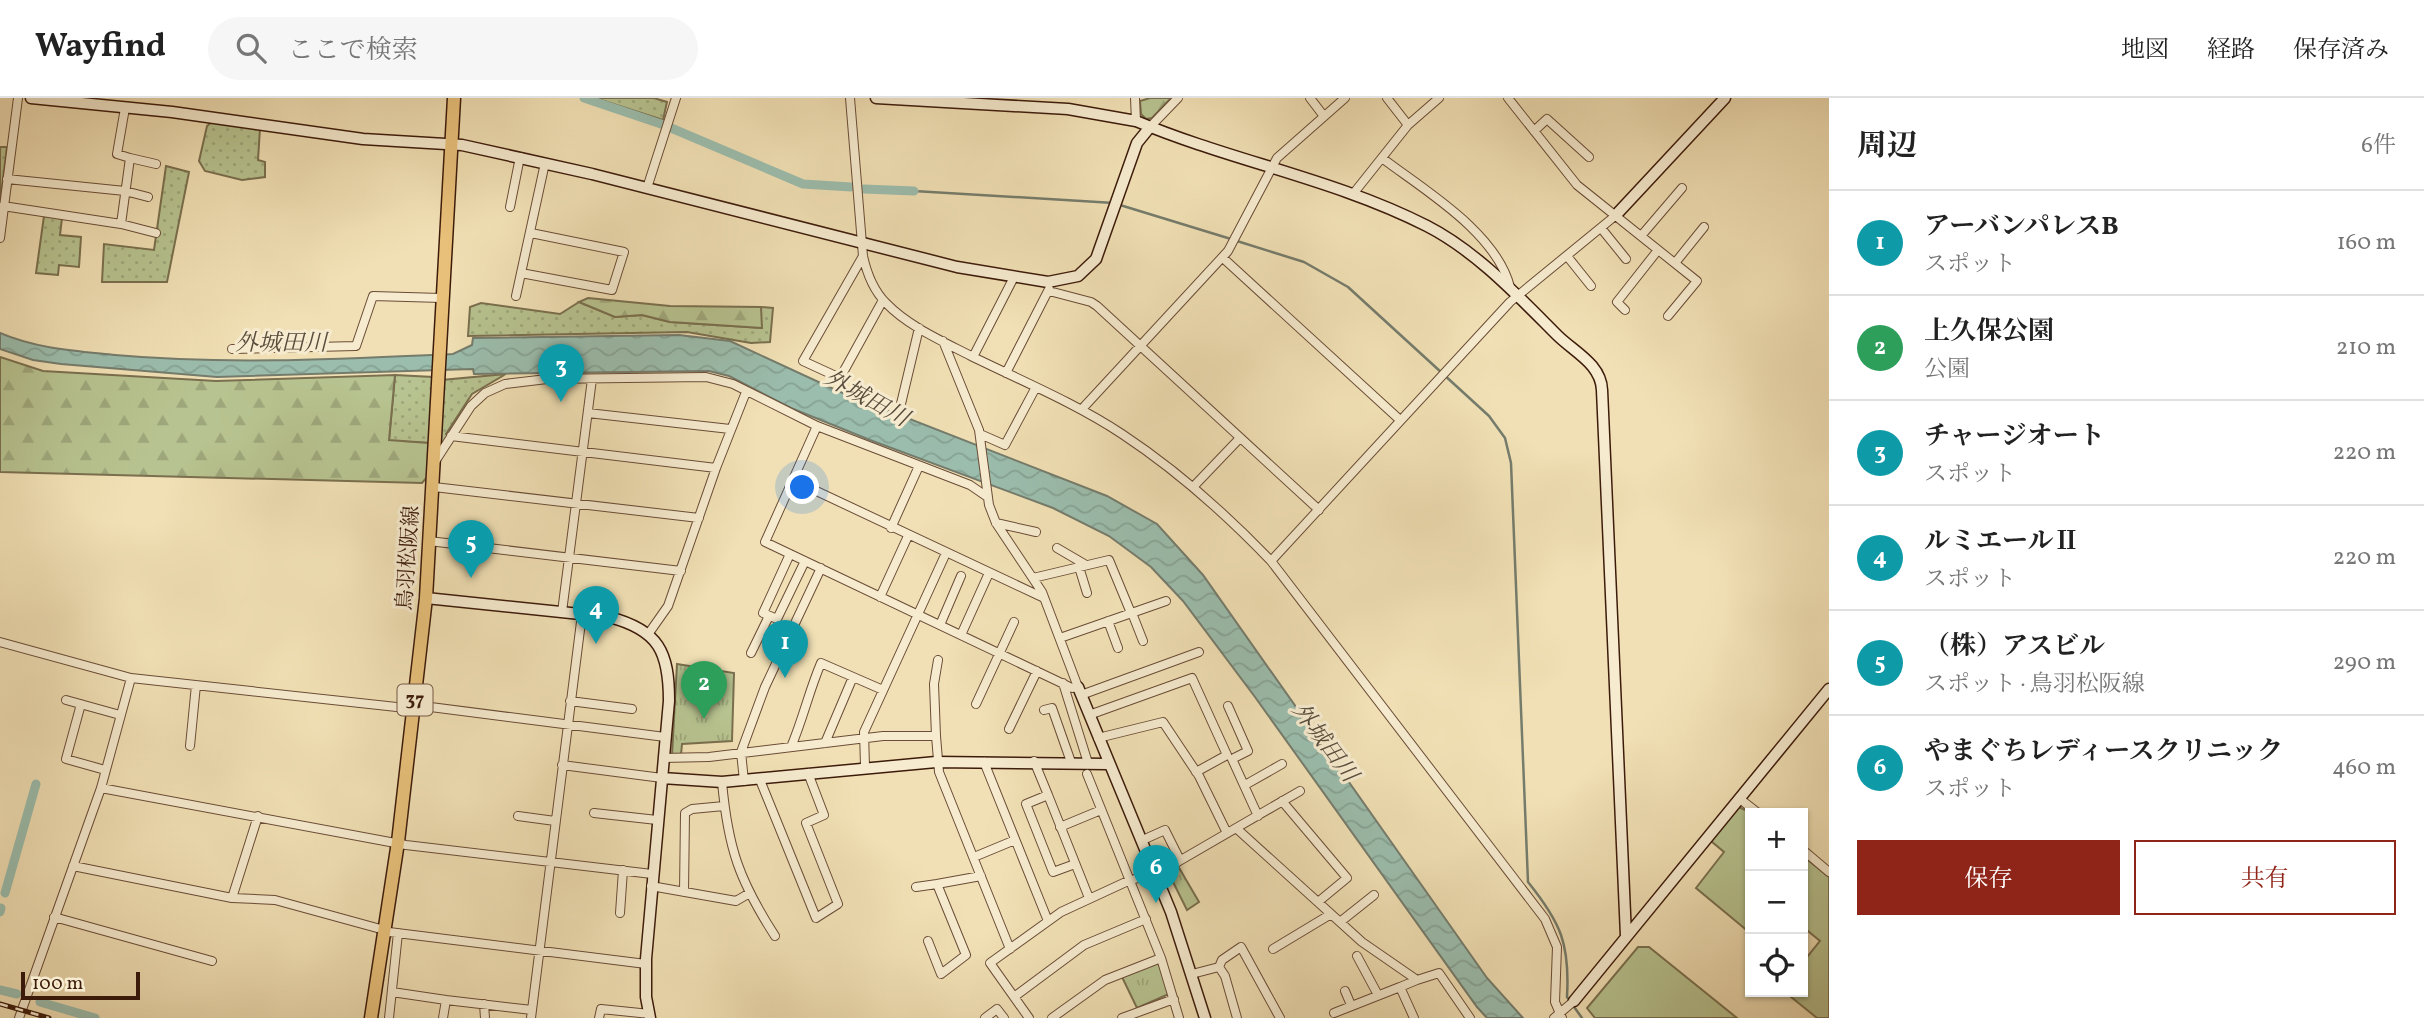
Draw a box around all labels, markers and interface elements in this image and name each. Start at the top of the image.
search box [208,17,698,80]
text: Wayfind [35,25,166,71]
icon: search [232,29,270,67]
text: ここで検索 [288,33,418,69]
text: 地図 [2121,34,2169,68]
text: 経路 [2207,34,2255,68]
text: 保存済み [2293,34,2389,68]
text: 周辺 [1857,126,1917,168]
text: 6件 [2361,130,2396,162]
text: アーバンパレスB [1924,209,2119,245]
text: 1 [1875,227,1885,259]
text: 160 m [2337,227,2396,259]
text: スポット [1924,249,2016,281]
text: 上久保公園 [1924,314,2054,350]
water label: 外城田川 [235,328,330,360]
text: 2 [1874,332,1886,364]
text: 210 m [2336,332,2396,364]
pin: 3 [538,344,584,402]
text: 公園 [1924,354,1970,386]
water label: 外城田川 [818,363,917,437]
text: チャージオート [1924,419,2105,455]
text: 3 [1874,437,1886,469]
text: 220 m [2333,437,2396,469]
text: スポット [1924,459,2016,491]
your location [785,470,819,504]
street label: 鳥羽松阪線 [391,505,427,611]
pin: 5 [448,520,494,578]
text: ルミエールⅡ [1924,524,2079,560]
text: 4 [1873,542,1887,574]
text: 220 m [2333,542,2396,574]
text: スポット [1924,564,2016,596]
pin: 4 [573,586,619,644]
pin: 1 [762,620,808,678]
text: （株）アスビル [1924,629,2105,665]
text: 5 [1874,647,1886,679]
text: 290 m [2333,647,2396,679]
pin: 2 [681,661,727,719]
text: スポット · 鳥羽松阪線 [1924,669,2145,701]
road number: 37 [398,684,432,716]
water label: 外城田川 [1284,697,1366,792]
text: やまぐちレディースクリニック [1924,734,2283,770]
text: 6 [1874,752,1886,784]
text: 460 m [2332,752,2396,784]
text: スポット [1924,774,2016,806]
map controls [1745,808,1808,997]
button: + [1745,808,1808,871]
button: 保存 [1857,840,2120,915]
button: 共有 [2134,840,2396,915]
pin: 6 [1133,845,1179,903]
button: − [1745,871,1808,934]
button: locate [1745,934,1808,997]
scale bar [21,969,140,1001]
text: 100 m [32,971,83,997]

